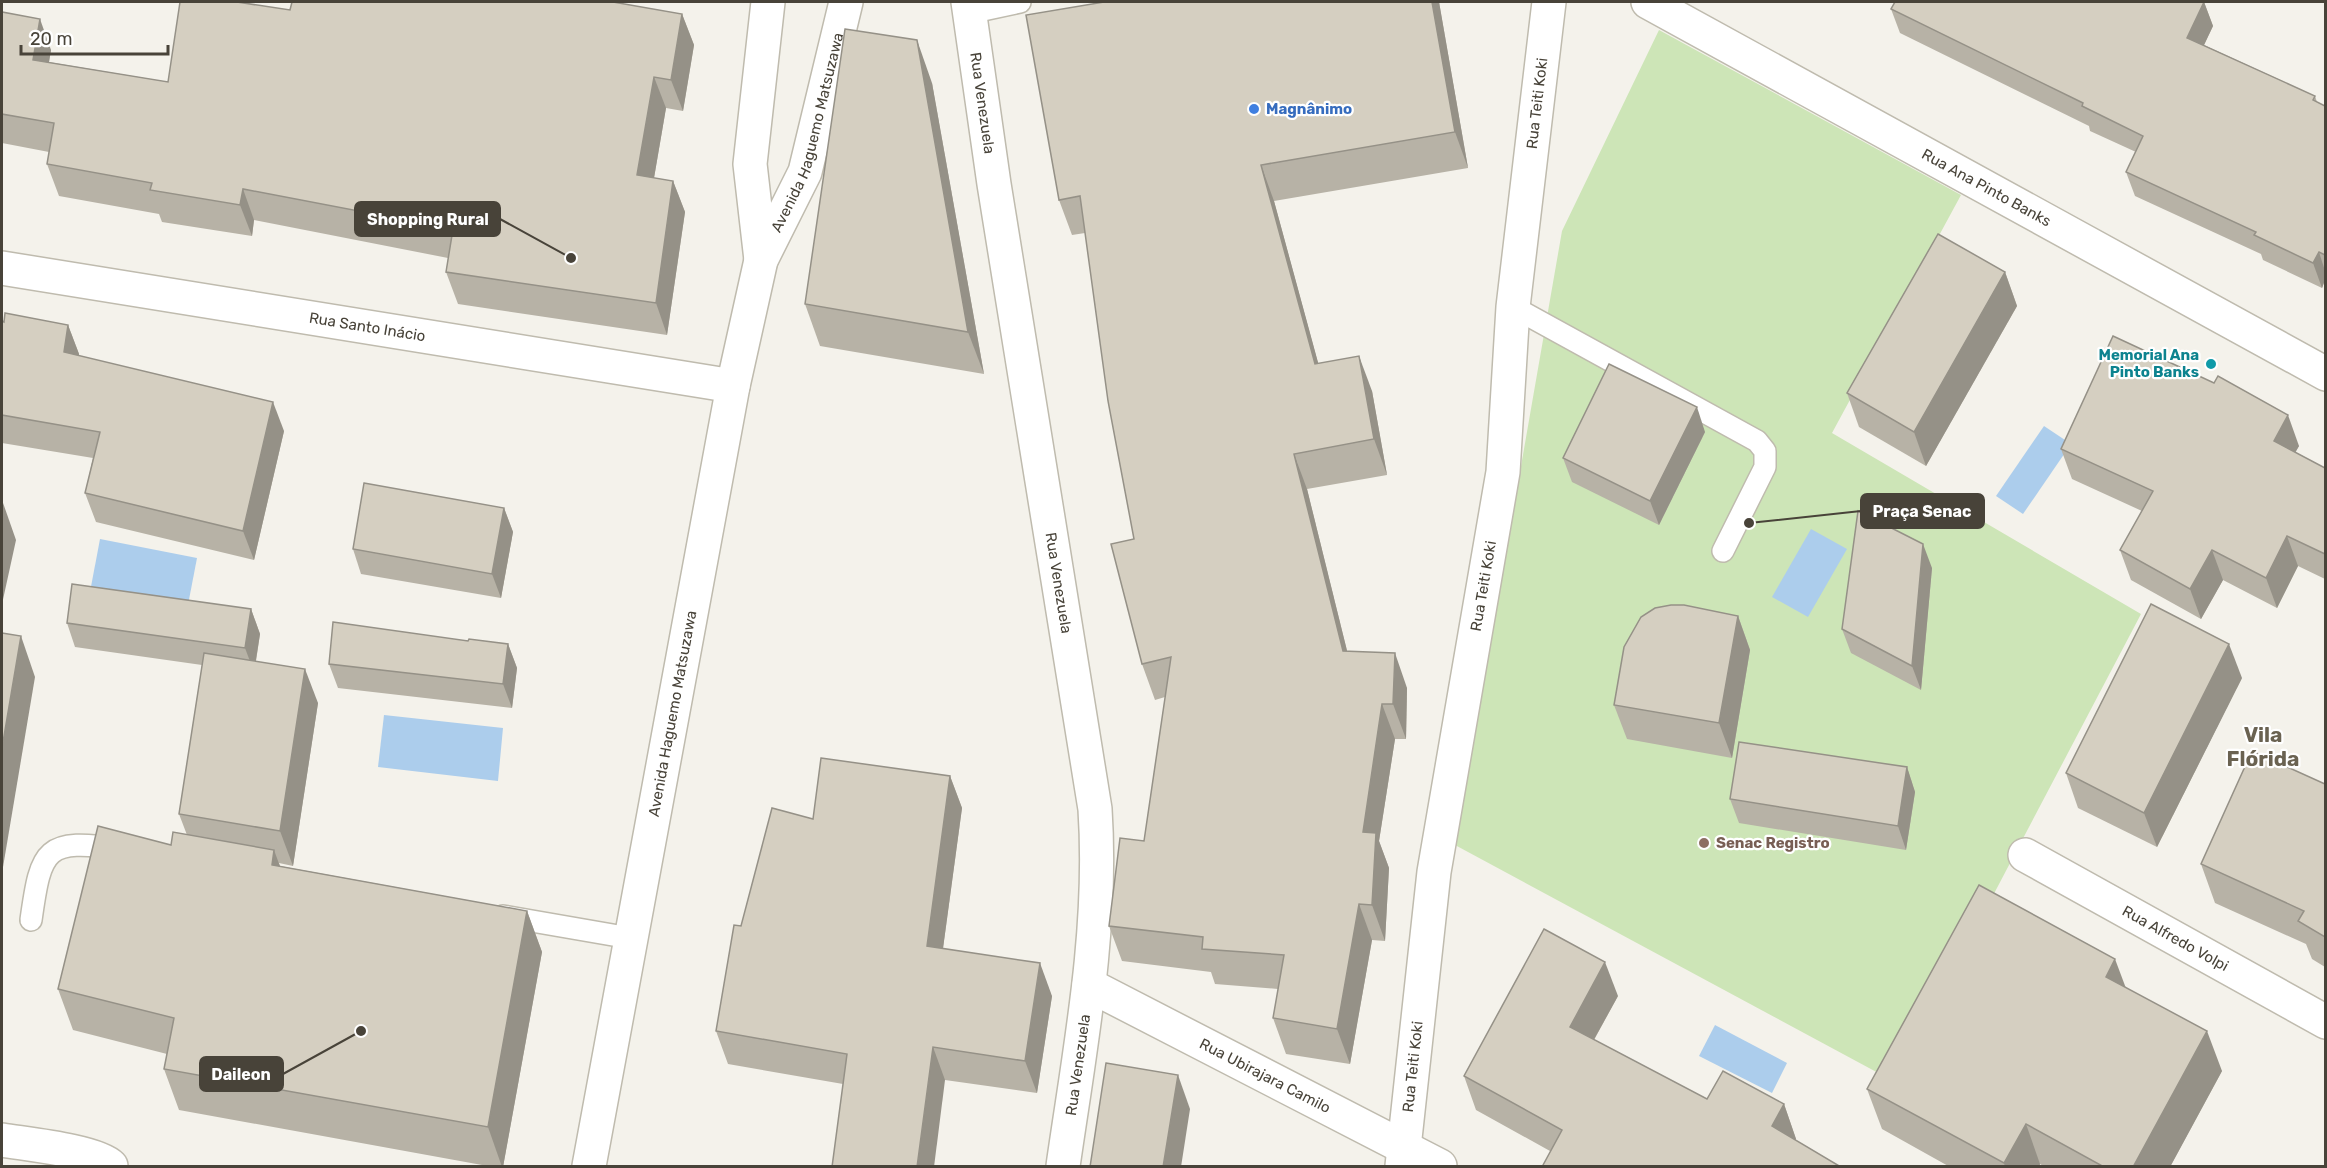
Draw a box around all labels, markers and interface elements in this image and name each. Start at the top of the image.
scale bar [21,18,168,56]
text: 20 m [30,28,72,50]
street label: Avenida Haguemo Matsuzawa [767,31,847,235]
street label: Rua Venezuela [966,51,999,155]
street label: Rua Teiti Koki [1523,57,1551,150]
place label: Magnânimo [1266,100,1352,118]
marker: Magnânimo [1247,102,1261,116]
street label: Rua Ana Pinto Banks [1919,145,2054,231]
callout: Shopping Rural [355,202,500,236]
text: Shopping Rural [367,210,489,229]
street label: Rua Santo Inácio [308,309,427,345]
place label: Memorial Ana Pinto Banks [2098,346,2199,381]
marker: Memorial Ana Pinto Banks [2204,357,2218,371]
callout: Praça Senac [1861,494,1984,528]
text: Praça Senac [1873,502,1971,521]
street label: Rua Venezuela [1041,531,1076,635]
street label: Rua Teiti Koki [1467,539,1500,633]
street label: Avenida Haguemo Matsuzawa [645,609,700,818]
district label: Vila Flórida [2227,722,2300,771]
place label: Senac Registro [1716,834,1830,852]
marker: Senac Registro [1697,836,1711,850]
street label: Rua Alfredo Volpi [2119,902,2232,975]
street label: Rua Venezuela [1062,1013,1094,1117]
street label: Rua Teiti Koki [1399,1020,1427,1113]
street label: Rua Ubirajara Camilo [1196,1034,1334,1117]
callout: Daileon [200,1057,283,1091]
text: Daileon [211,1065,271,1084]

